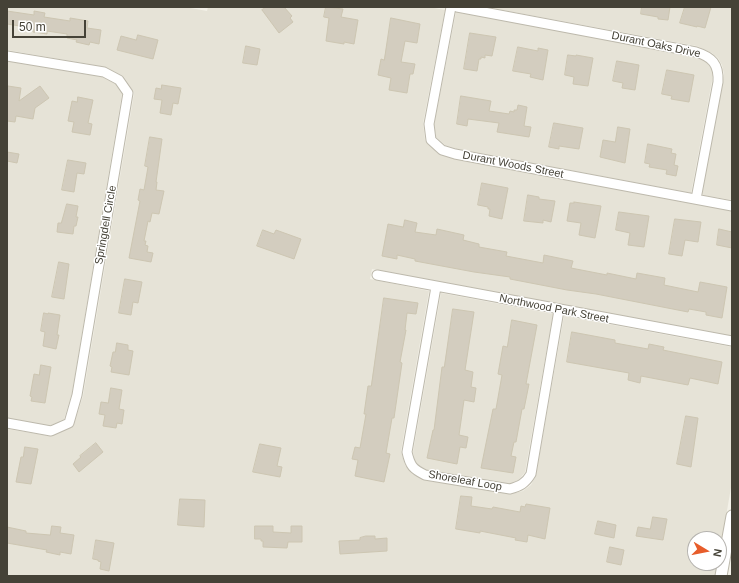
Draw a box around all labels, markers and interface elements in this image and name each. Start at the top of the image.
scale bar [14,12,88,38]
text: 50 m [19,20,46,34]
street label: Durant Oaks Drive [610,29,702,61]
street label: Durant Woods Street [461,149,565,181]
street label: Springdell Circle [93,184,119,266]
street label: Northwood Park Street [498,292,610,326]
street label: Shoreleaf Loop [427,468,503,494]
north arrow [687,531,727,571]
text: N [711,548,724,558]

